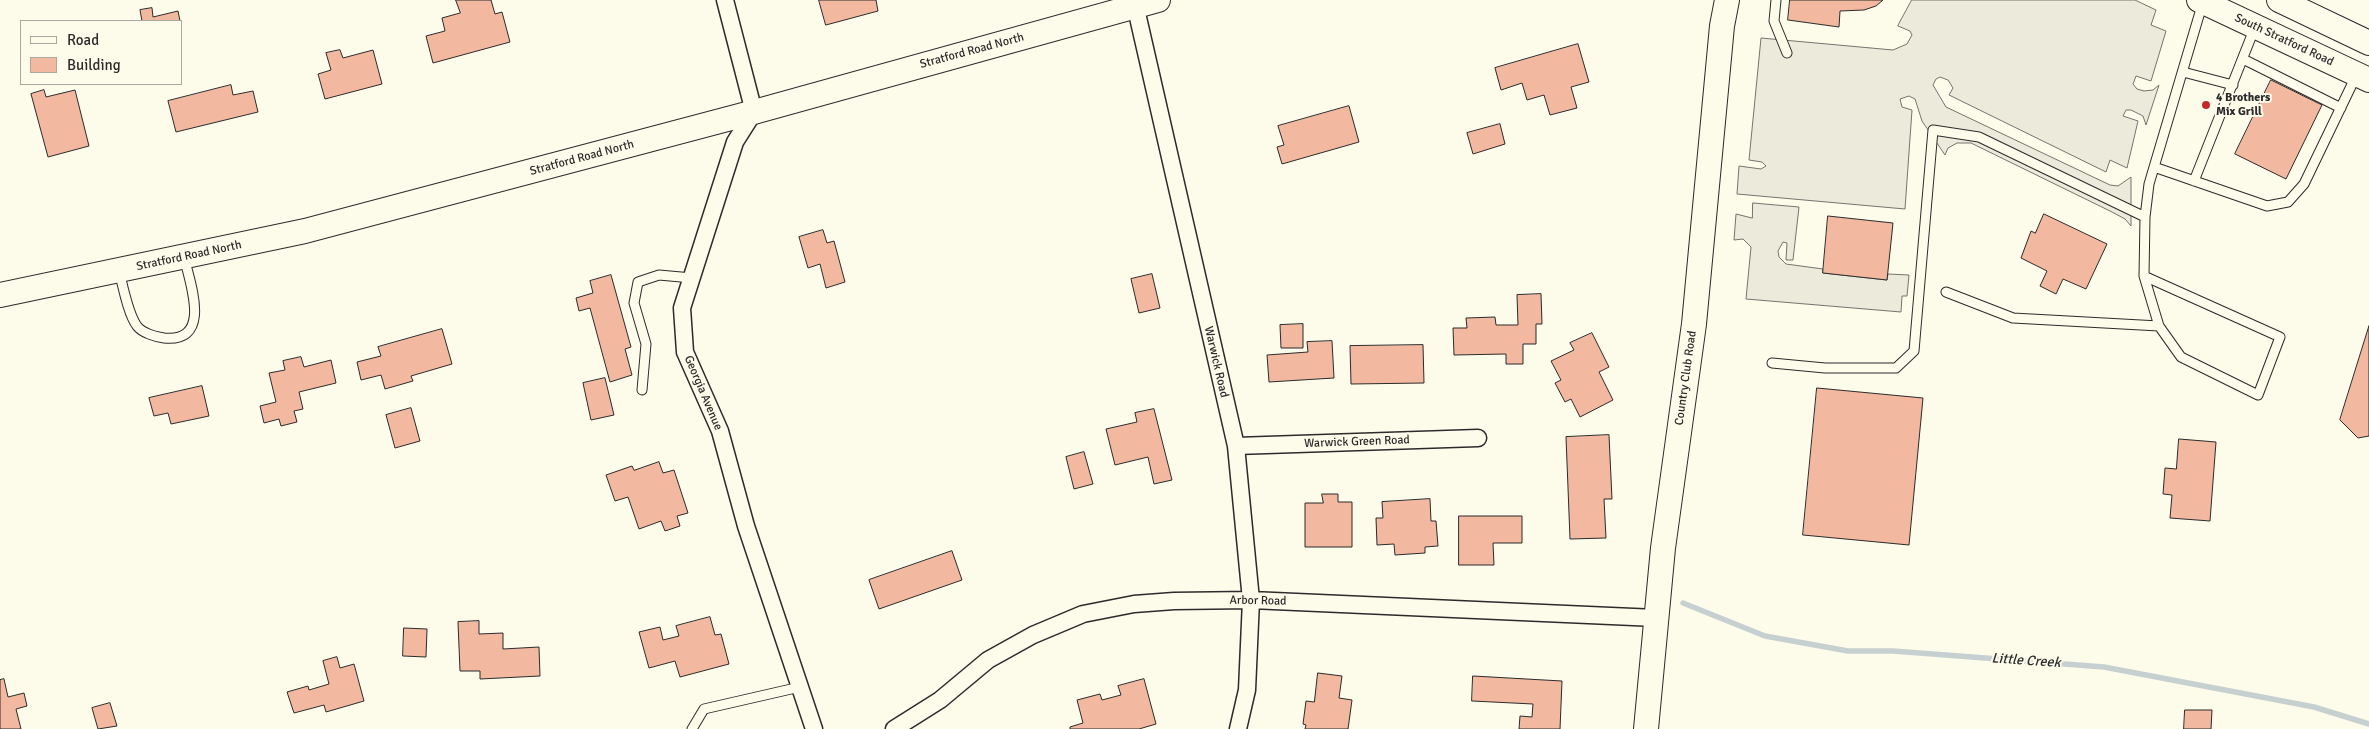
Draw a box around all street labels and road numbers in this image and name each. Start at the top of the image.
street label: South Stratford Road [2232,11,2336,69]
street label: Stratford Road North [918,30,1026,72]
street label: Stratford Road North [528,137,636,179]
street label: Stratford Road North [135,238,243,274]
street label: Warwick Road [1201,325,1231,399]
street label: Country Club Road [1672,330,1700,426]
street label: Georgia Avenue [681,353,725,433]
street label: Warwick Green Road [1304,433,1410,451]
street label: Arbor Road [1229,593,1287,609]

